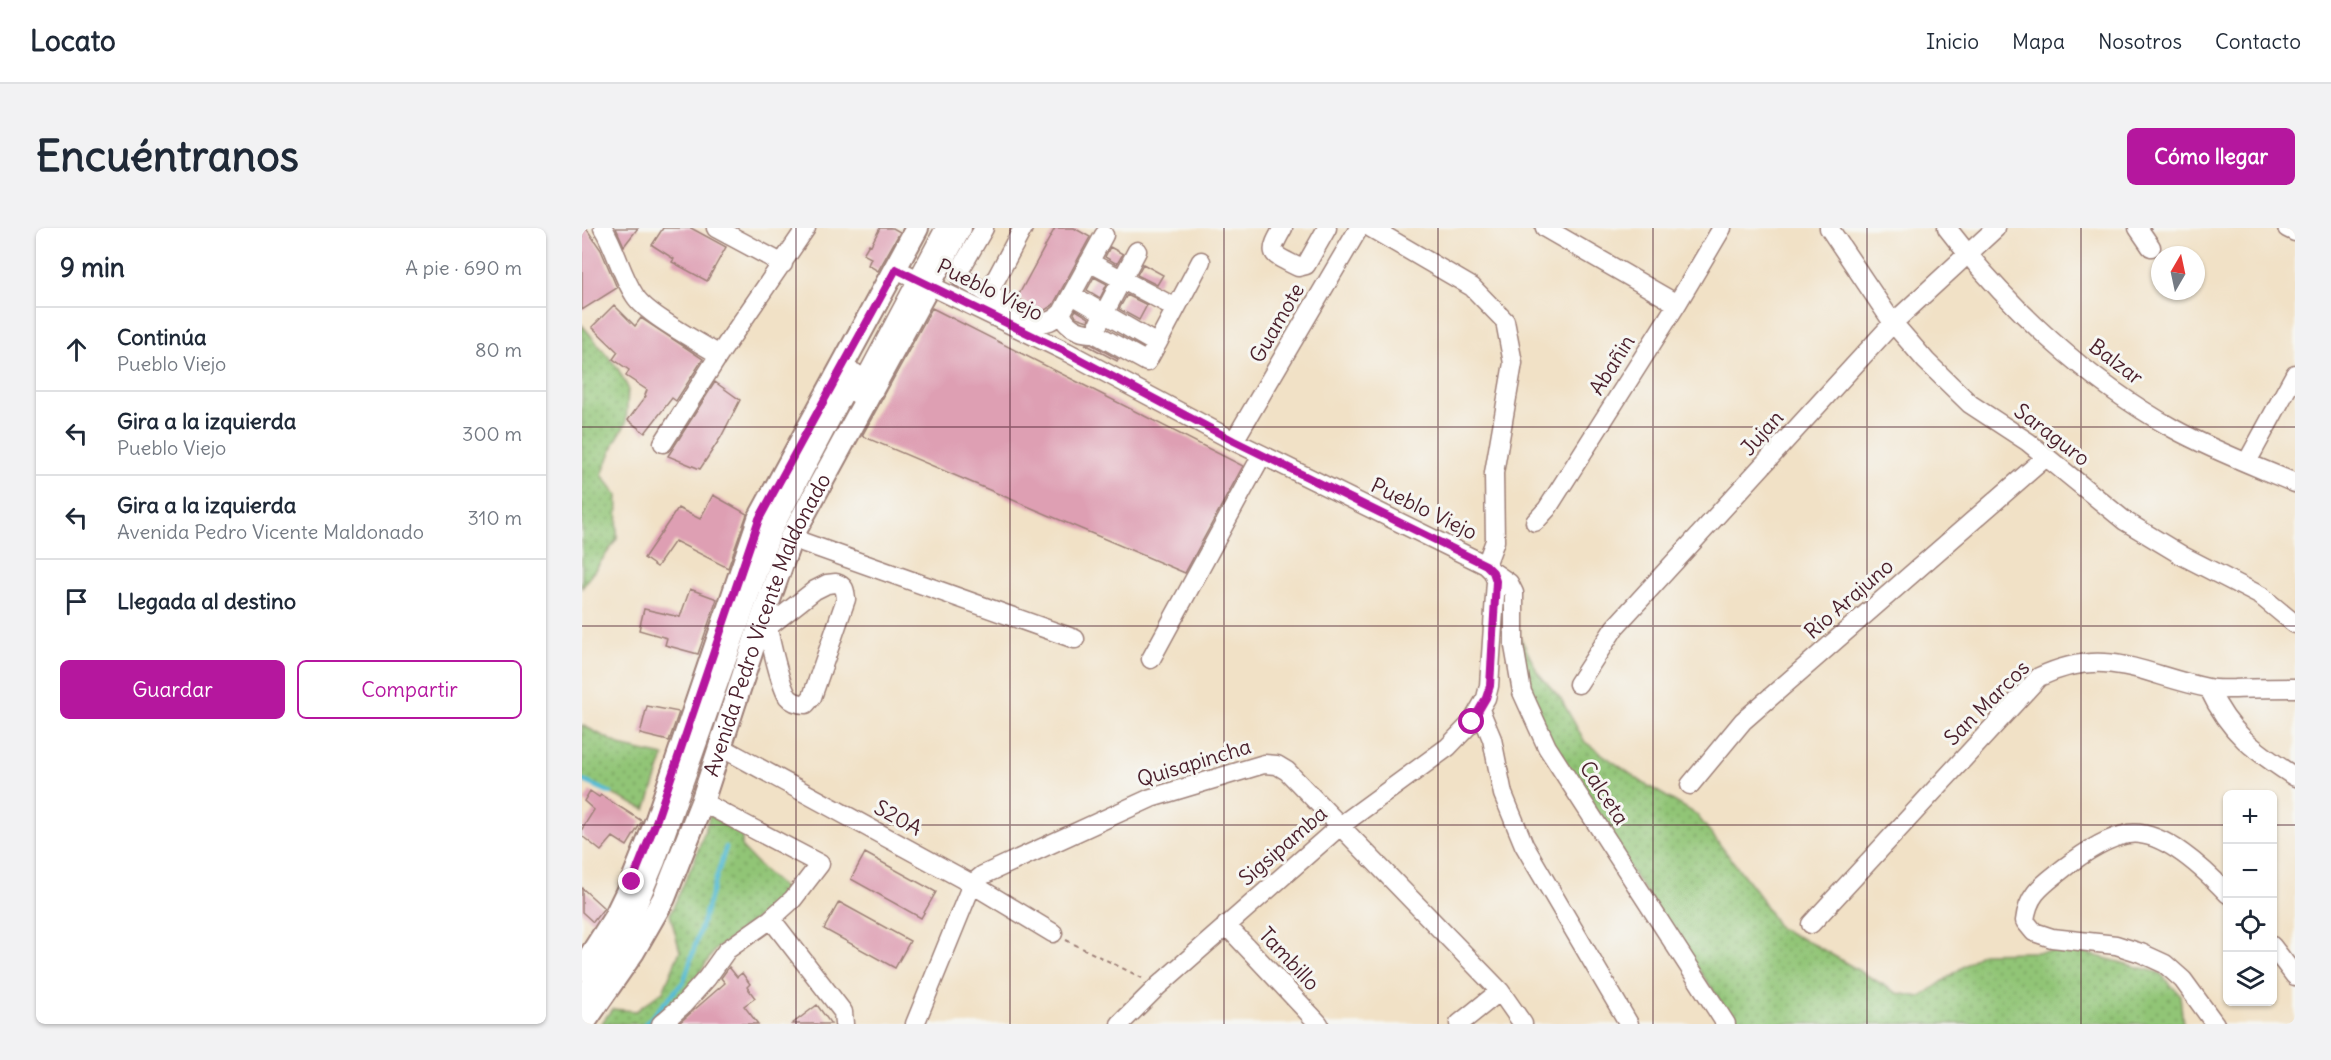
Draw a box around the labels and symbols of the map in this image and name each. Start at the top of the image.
north arrow [2151,246,2205,300]
street label: Pueblo Viejo [933,252,1048,327]
street label: Guamote [1243,278,1310,367]
street label: Abañin [1583,330,1641,400]
street label: Balzar [2084,332,2149,391]
street label: Saraguro [2009,397,2096,472]
street label: Jujan [1734,404,1789,461]
street label: Avenida Pedro Vicente Maldonado [697,469,837,780]
street label: Pueblo Viejo [1367,471,1482,546]
street label: Río Arajuno [1798,552,1899,645]
street label: San Marcos [1938,654,2035,751]
route start [1458,708,1484,734]
street label: Quisapincha [1133,732,1254,793]
street label: Calceta [1574,756,1635,830]
street label: S20A [870,794,927,842]
street label: Sigsipamba [1233,800,1332,891]
route end [618,868,644,894]
street label: Tambillo [1253,921,1326,996]

